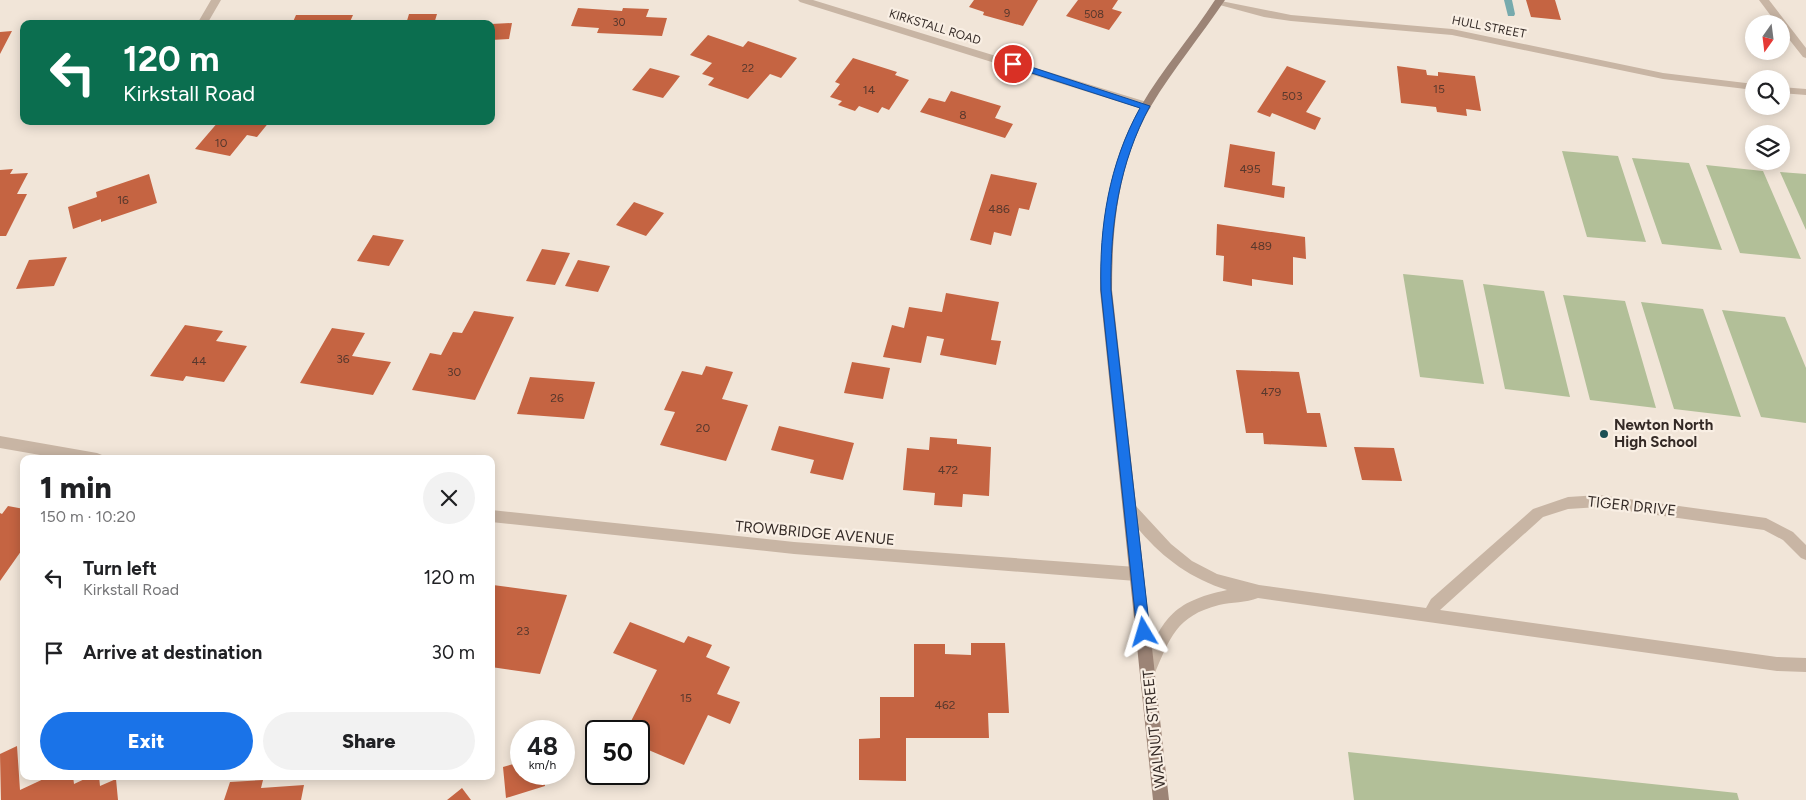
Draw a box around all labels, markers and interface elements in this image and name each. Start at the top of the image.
street label: KIRKSTALL ROAD [887,6,983,48]
house number: 9 [1004,7,1010,20]
house number: 508 [1084,8,1104,21]
street label: HULL STREET [1451,13,1528,41]
north arrow [1745,15,1790,60]
map controls [1745,15,1790,170]
house number: 30 [612,16,626,29]
text: 120 m [123,38,220,80]
icon: left [40,40,105,105]
pin [992,43,1034,85]
icon: arrive [999,50,1027,78]
house number: 22 [742,62,754,75]
button: search [1745,70,1790,115]
text: Kirkstall Road [123,80,255,107]
house number: 15 [1433,82,1445,96]
house number: 14 [863,83,876,97]
house number: 503 [1281,89,1303,103]
house number: 8 [959,108,967,122]
button: layers [1745,125,1790,170]
house number: 10 [215,136,228,150]
house number: 495 [1239,162,1261,176]
house number: 16 [117,193,129,207]
house number: 486 [988,202,1010,216]
house number: 489 [1250,239,1272,253]
house number: 36 [336,352,350,366]
house number: 44 [192,354,207,368]
house number: 30 [447,365,461,379]
house number: 479 [1261,385,1282,399]
house number: 26 [550,391,564,405]
place label: Newton North High School [1614,416,1713,451]
house number: 20 [696,421,711,435]
marker: Newton North High School [1598,428,1610,440]
house number: 472 [938,463,958,477]
text: 1 min [40,469,112,506]
button: close [423,472,475,524]
street label: TIGER DRIVE [1587,492,1677,520]
text: 150 m · 10:20 [40,507,136,526]
street label: TROWBRIDGE AVENUE [734,517,896,549]
text: Turn left [83,557,157,580]
icon: left [40,564,68,592]
text: 120 m [423,566,475,589]
text: Kirkstall Road [83,580,179,599]
position arrow [1117,605,1169,657]
house number: 23 [516,624,530,638]
icon: arrive [40,639,68,667]
text: Arrive at destination [83,641,262,664]
text: 30 m [432,641,475,664]
street label: WALNUT STREET [1139,668,1169,789]
house number: 15 [680,691,692,705]
house number: 462 [935,698,955,712]
button: Exit [40,712,253,770]
button: Share [263,712,475,770]
speed limit sign: 50 [585,720,650,785]
text: 48 [527,731,558,761]
text: km/h [529,758,556,772]

